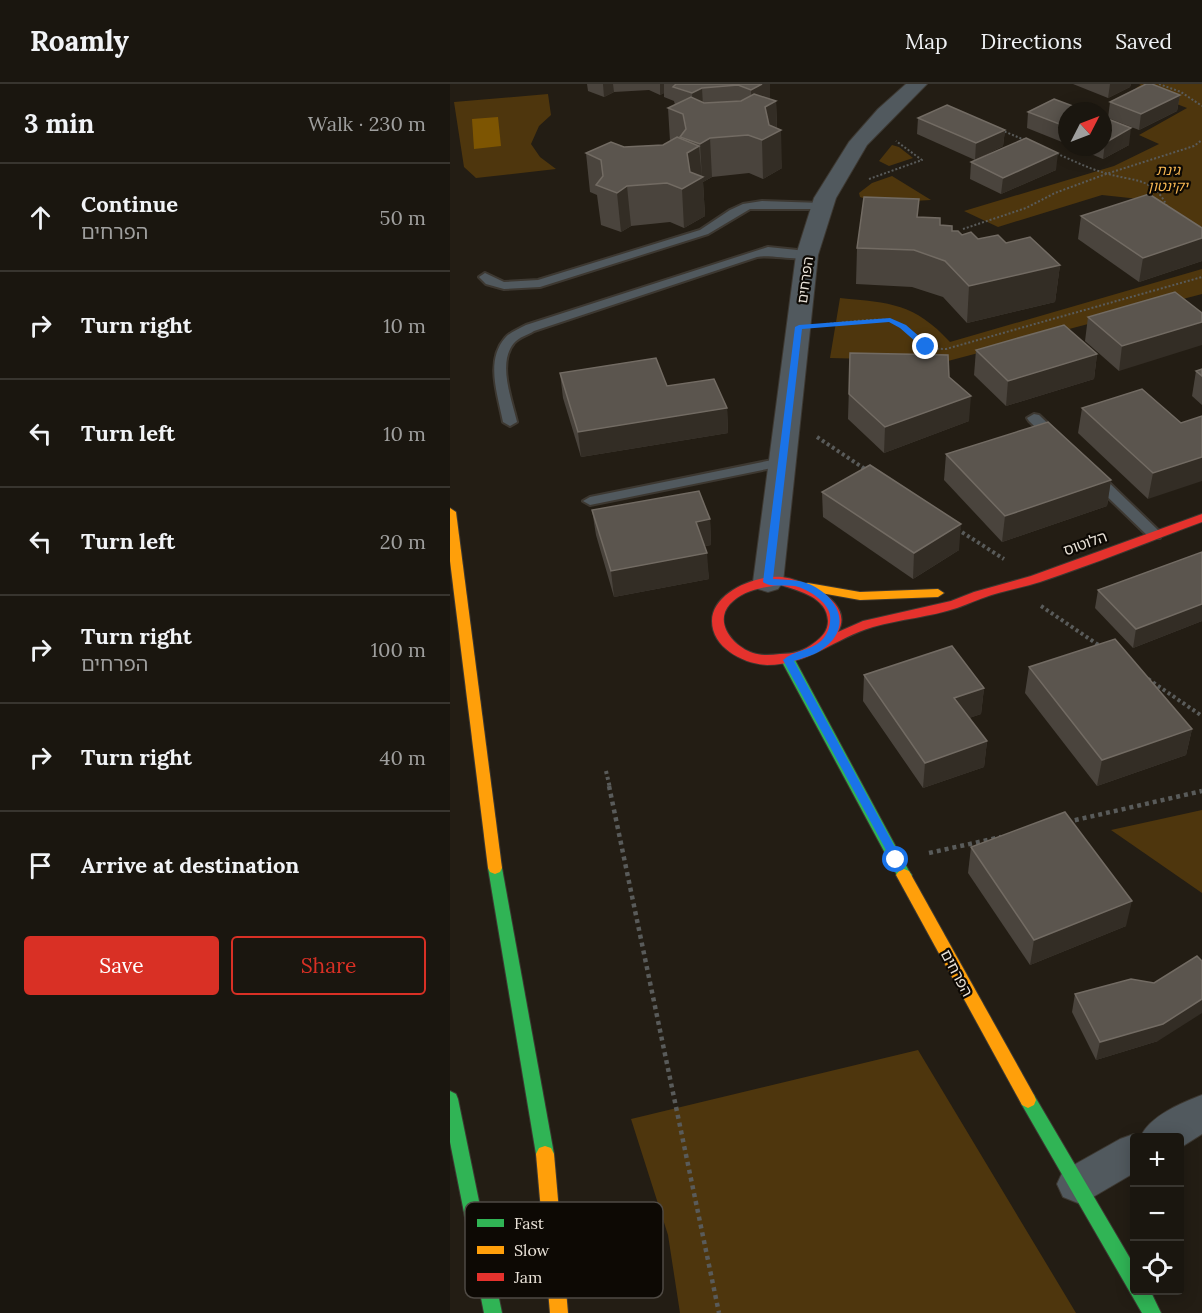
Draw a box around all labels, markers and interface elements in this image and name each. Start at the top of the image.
text: Roamly [30,23,129,59]
text: Map [905,28,948,55]
text: Directions [981,28,1082,55]
text: Saved [1115,28,1172,55]
north arrow [1058,102,1112,156]
text: 3 min [24,107,94,140]
text: Walk · 230 m [308,111,426,136]
park label: גינת יקינטון [1148,161,1190,195]
text: Continue [81,190,178,218]
icon: ahead [24,201,57,234]
text: 50 m [380,205,426,230]
text: הפרחים [81,219,148,244]
street label: הפרחים [793,255,817,305]
icon: right [24,309,57,342]
text: Turn right [81,311,192,339]
text: 10 m [383,313,426,338]
route end [912,333,938,359]
icon: left [24,417,57,450]
text: Turn left [81,419,175,447]
text: 10 m [383,421,426,446]
icon: left [24,525,57,558]
street label: הלוטוס [1061,526,1109,560]
text: Turn left [81,527,175,555]
text: 20 m [380,529,426,554]
text: Turn right [81,622,192,650]
icon: right [24,633,57,666]
text: 100 m [371,637,426,662]
text: הפרחים [81,651,148,676]
icon: right [24,741,57,774]
text: Turn right [81,743,192,771]
text: 40 m [380,745,426,770]
route start [882,846,908,872]
icon: arrive [24,849,57,882]
text: Arrive at destination [81,851,299,879]
button: Save [24,936,219,995]
button: Share [231,936,426,995]
street label: הפרחים [937,946,977,1000]
map controls [1130,1133,1184,1295]
button: + [1130,1133,1184,1187]
button: − [1130,1187,1184,1241]
legend [465,1202,663,1298]
text: Fast [514,1213,545,1233]
text: Slow [514,1240,550,1260]
button: locate [1130,1241,1184,1295]
text: Jam [513,1267,542,1287]

